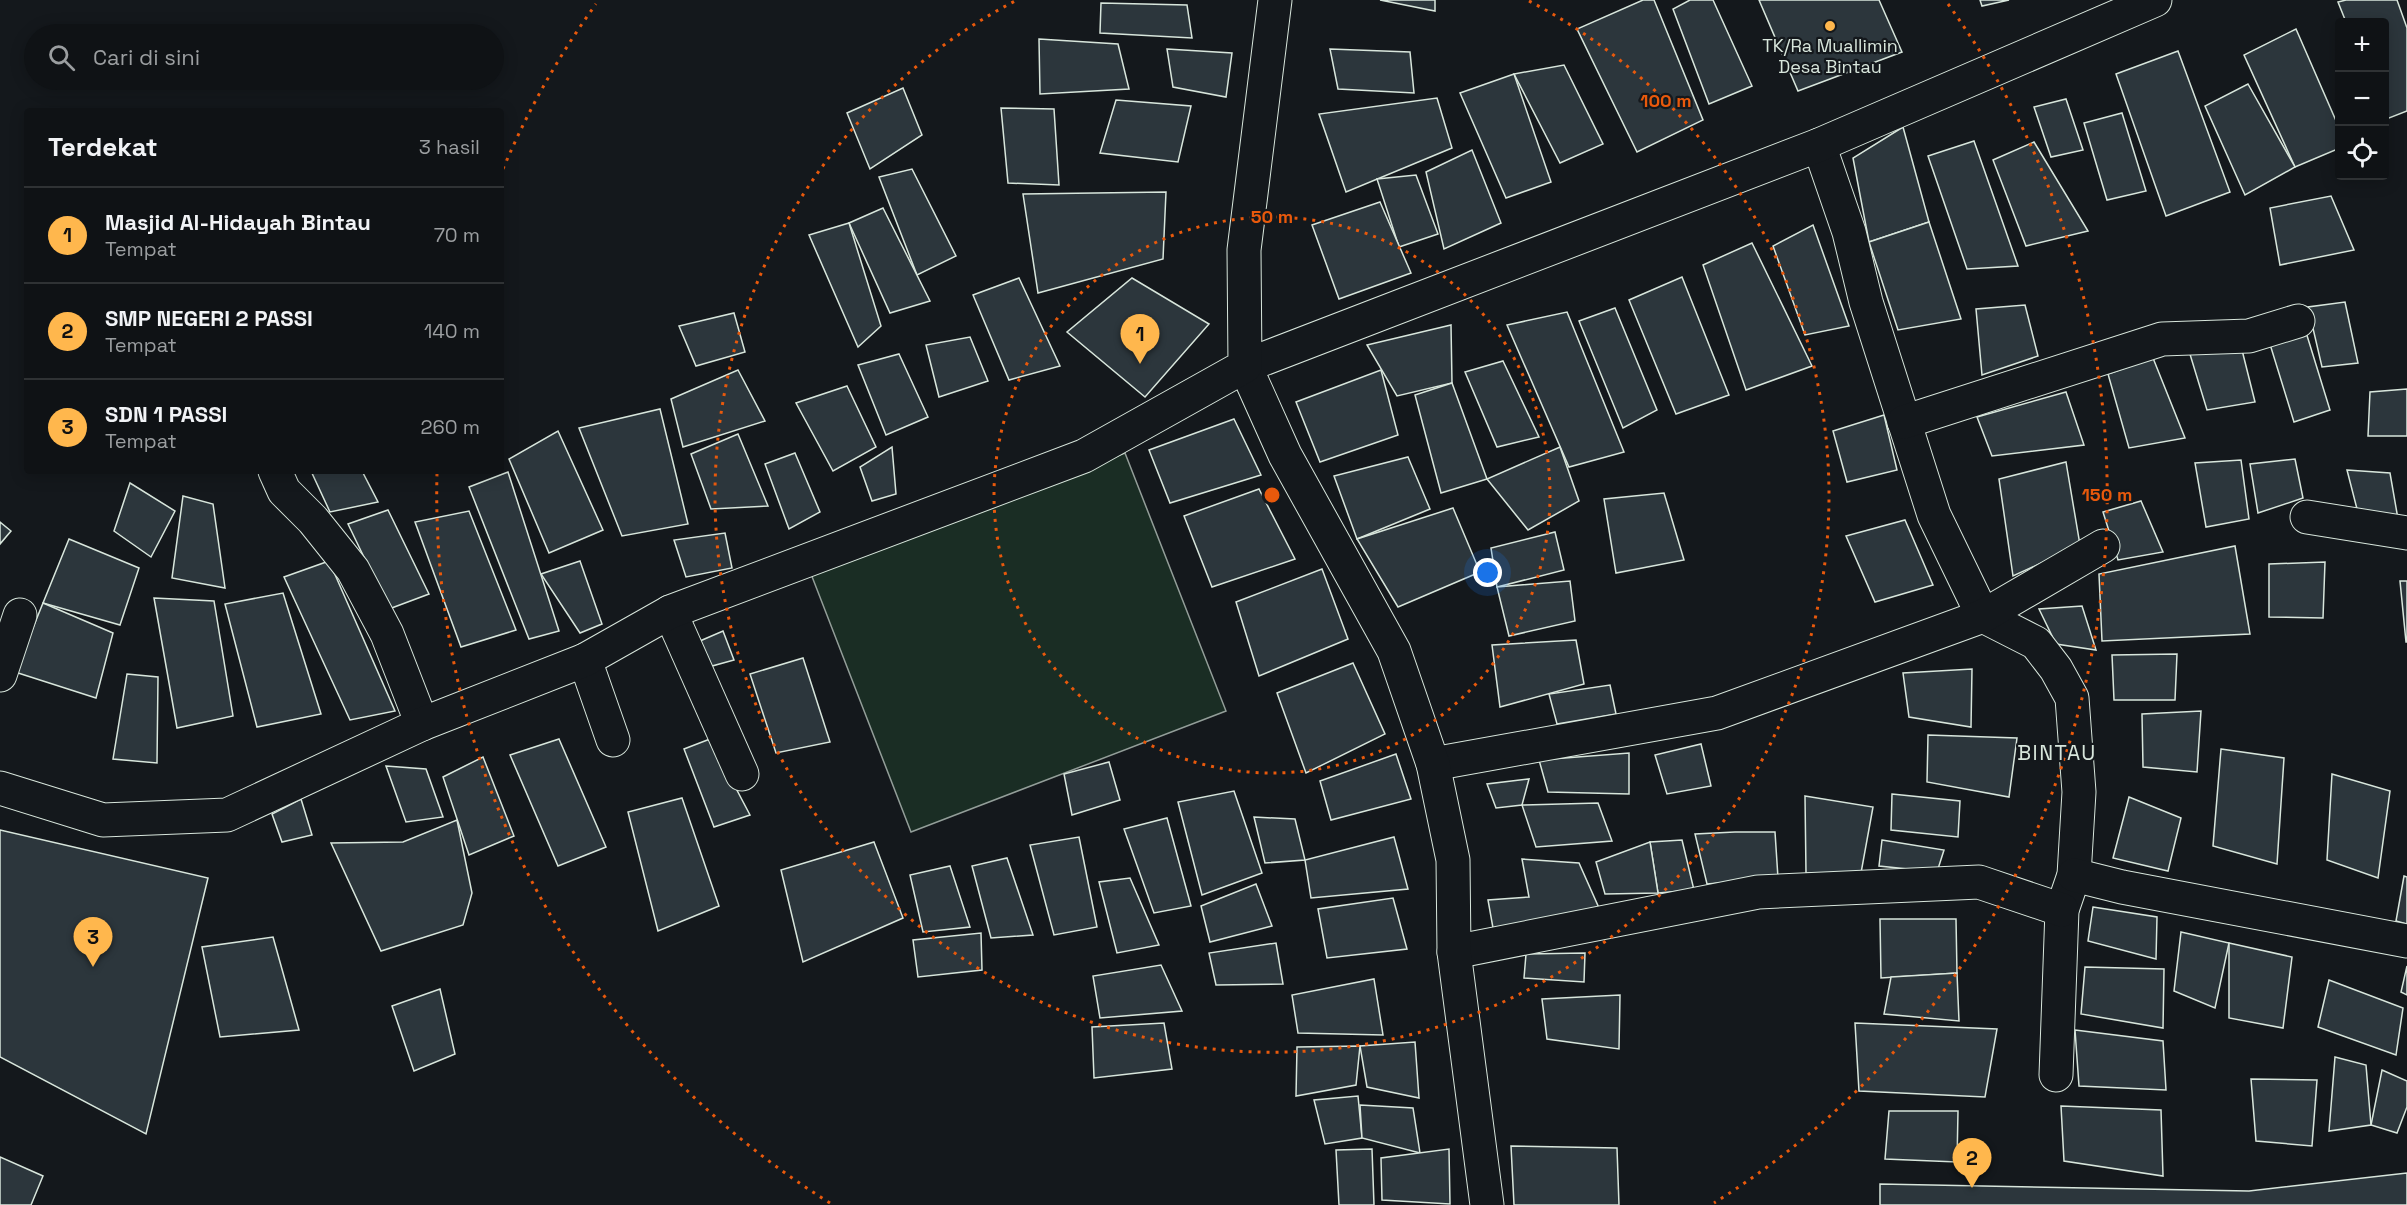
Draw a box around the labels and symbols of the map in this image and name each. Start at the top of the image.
marker: TK/Ra Muallimin Desa Bintau [1823,19,1837,33]
place label: TK/Ra Muallimin Desa Bintau [1762,34,1898,78]
text: 100 m [1640,89,1692,112]
text: 50 m [1251,205,1293,228]
pin: 1 [1120,314,1160,364]
text: 150 m [2082,483,2132,506]
centre of rings [1262,485,1282,505]
your location [1473,558,1502,587]
district label: BINTAU [2017,739,2097,766]
pin: 3 [74,918,112,967]
pin: 2 [1952,1138,1992,1188]

